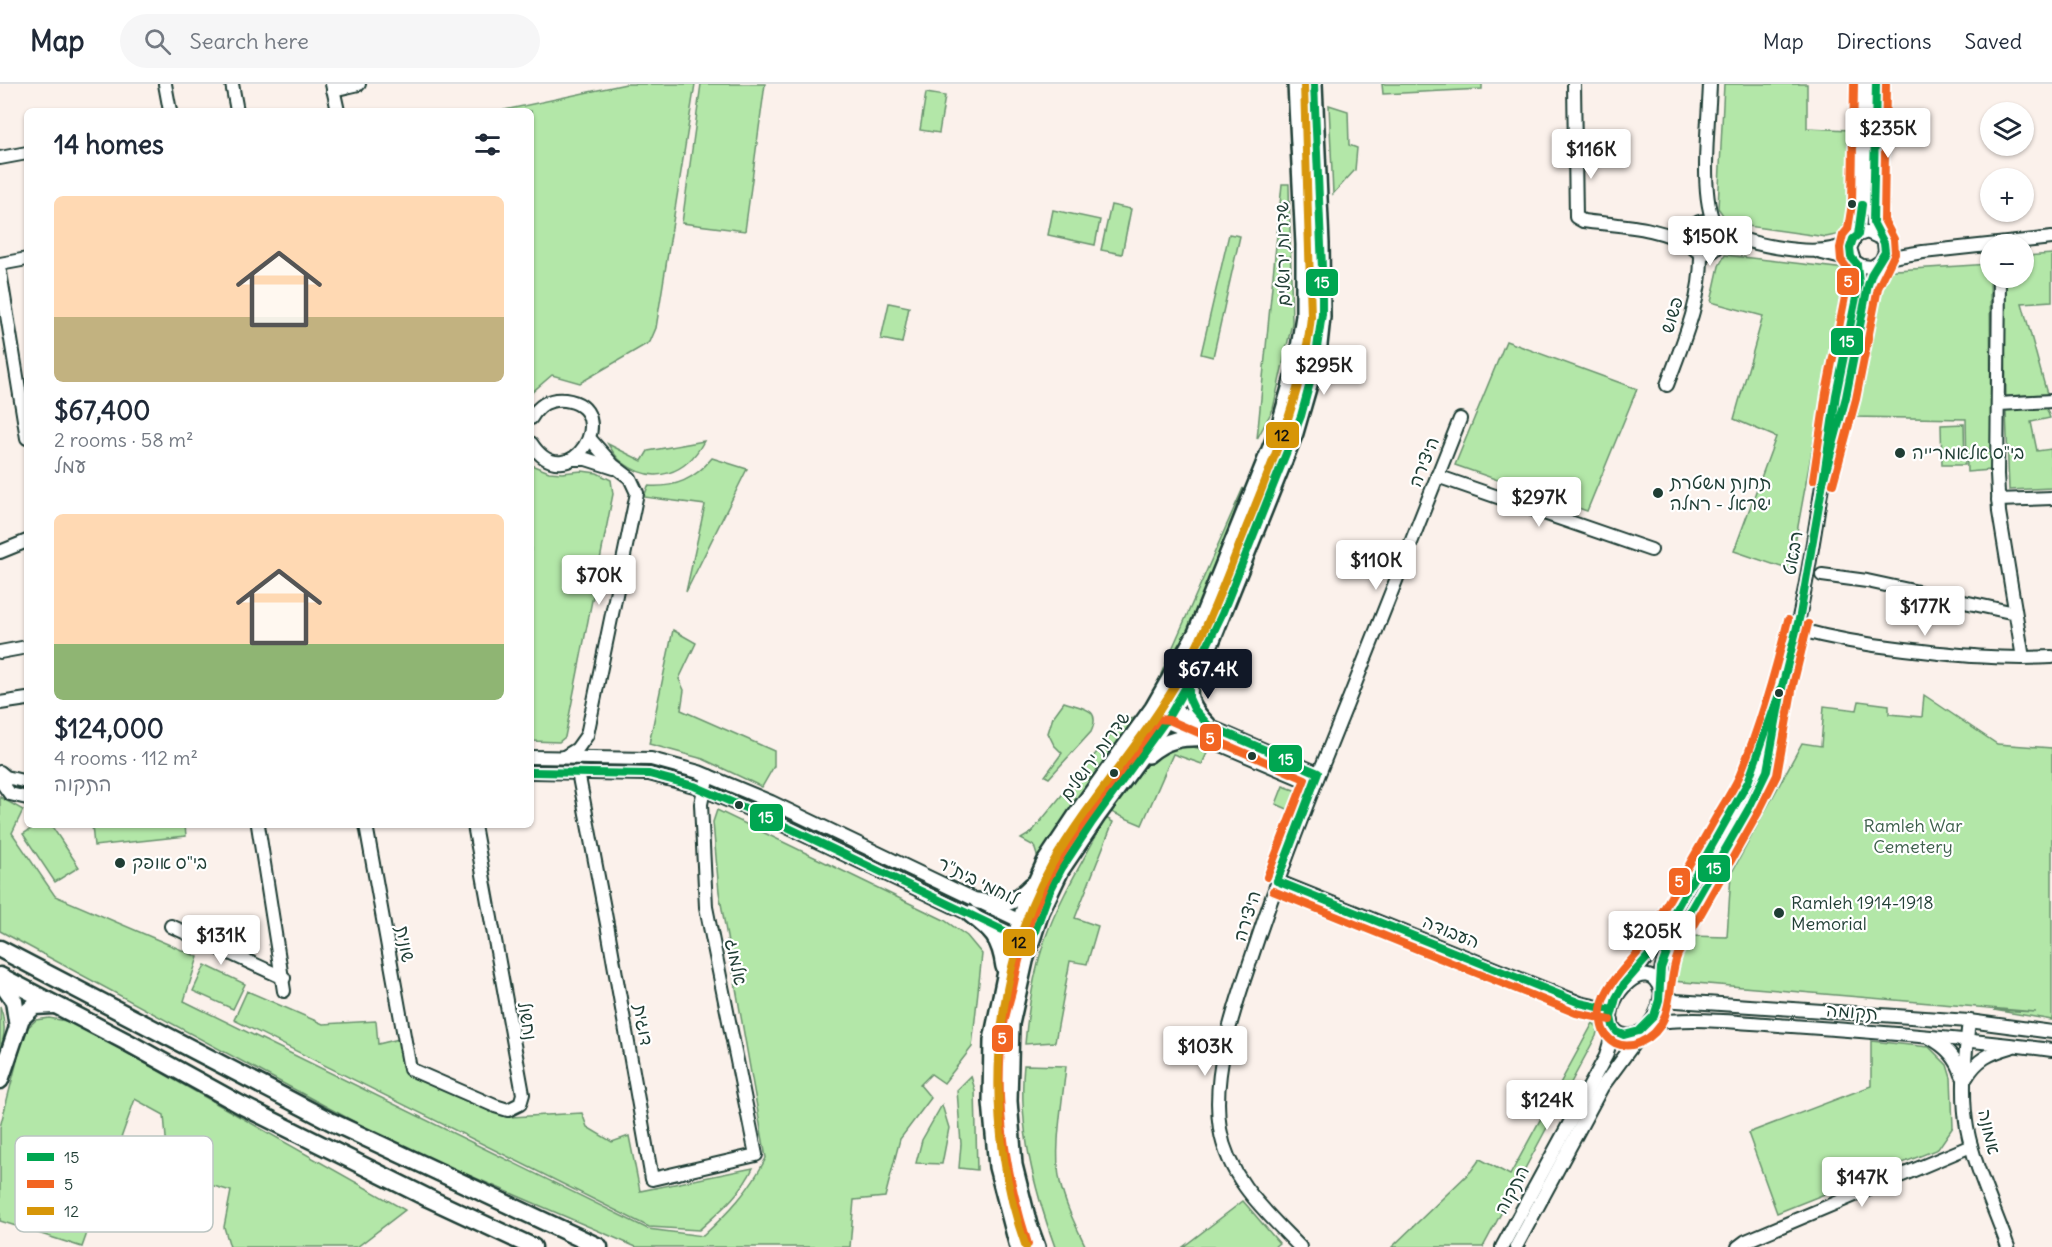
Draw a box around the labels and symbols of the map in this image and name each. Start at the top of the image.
pin: $235K [1846,108,1930,159]
pin: $116K [1549,129,1633,180]
unlabelled marker [1846,198,1858,210]
street label: שדרות ירושלים [1270,201,1295,307]
pin: $150K [1668,216,1752,267]
line badge: 5 [1836,267,1860,296]
line badge: 15 [1305,268,1339,297]
text: 5 [1843,271,1853,291]
text: 15 [1314,272,1330,292]
street label: פשוש [1655,294,1688,336]
line badge: 15 [1830,327,1864,356]
text: 15 [1839,331,1855,351]
pin: $295K [1282,345,1366,396]
line badge: 12 [1265,421,1300,449]
text: 12 [1274,425,1290,445]
street label: היצירה [1403,433,1444,490]
place label: בי"ס אלאמרייה [1912,441,2024,464]
marker: בי"ס אלאמרייה [1893,446,1907,460]
place label: תחנת משטרת ישראל - רמלה [1669,471,1771,515]
pin: $297K [1497,477,1581,528]
marker: תחנת משטרת ישראל - רמלה [1651,486,1665,500]
street label: רבאט [1777,529,1808,577]
pin: $110K [1334,540,1418,591]
pin: $70K [563,555,635,606]
pin: $177K [1883,586,1967,637]
pin: $67.4K [1159,649,1257,700]
unlabelled marker [1773,687,1785,699]
street label: שדרות ירושלים [1054,707,1135,805]
line badge: 5 [1199,723,1222,752]
text: 5 [1205,728,1215,748]
line badge: 15 [1268,744,1303,773]
text: 15 [1278,749,1294,769]
unlabelled marker [1246,750,1258,762]
unlabelled marker [1108,767,1120,779]
unlabelled marker [733,799,745,811]
line badge: 15 [749,803,784,832]
text: 15 [758,807,774,827]
park label: Ramleh War Cemetery [1863,814,1963,858]
place label: בי"ס אופק [132,851,207,874]
street label: לוחמי בית"ר [934,851,1023,910]
line badge: 15 [1697,854,1731,883]
marker: בי"ס אופק [113,856,127,870]
text: 15 [1706,858,1722,878]
line badge: 5 [1668,867,1691,896]
text: 5 [1674,871,1684,891]
street label: היצירה [1228,887,1266,944]
place label: Ramleh 1914-1918 Memorial [1791,891,1934,935]
marker: Ramleh 1914-1918 Memorial [1772,906,1786,920]
street label: העבודה [1419,910,1483,953]
pin: $205K [1610,911,1694,962]
pin: $131K [179,915,263,966]
street label: שונית [391,924,420,964]
line badge: 12 [1002,928,1036,957]
text: 12 [1011,932,1027,952]
street label: אלמוג [720,937,753,987]
street label: תקומה [1825,998,1879,1025]
street label: נחשול [513,1000,542,1042]
street label: דוגית [628,1002,658,1047]
line badge: 5 [991,1024,1014,1053]
pin: $103K [1163,1026,1247,1077]
text: 5 [997,1028,1007,1048]
pin: $124K [1505,1080,1589,1131]
street label: אמונה [1973,1107,2006,1157]
legend [15,1136,213,1232]
text: 15 [64,1147,80,1167]
pin: $147K [1820,1157,1904,1208]
street label: התקוה [1489,1161,1534,1218]
text: 5 [64,1174,73,1194]
text: 12 [64,1201,79,1221]

